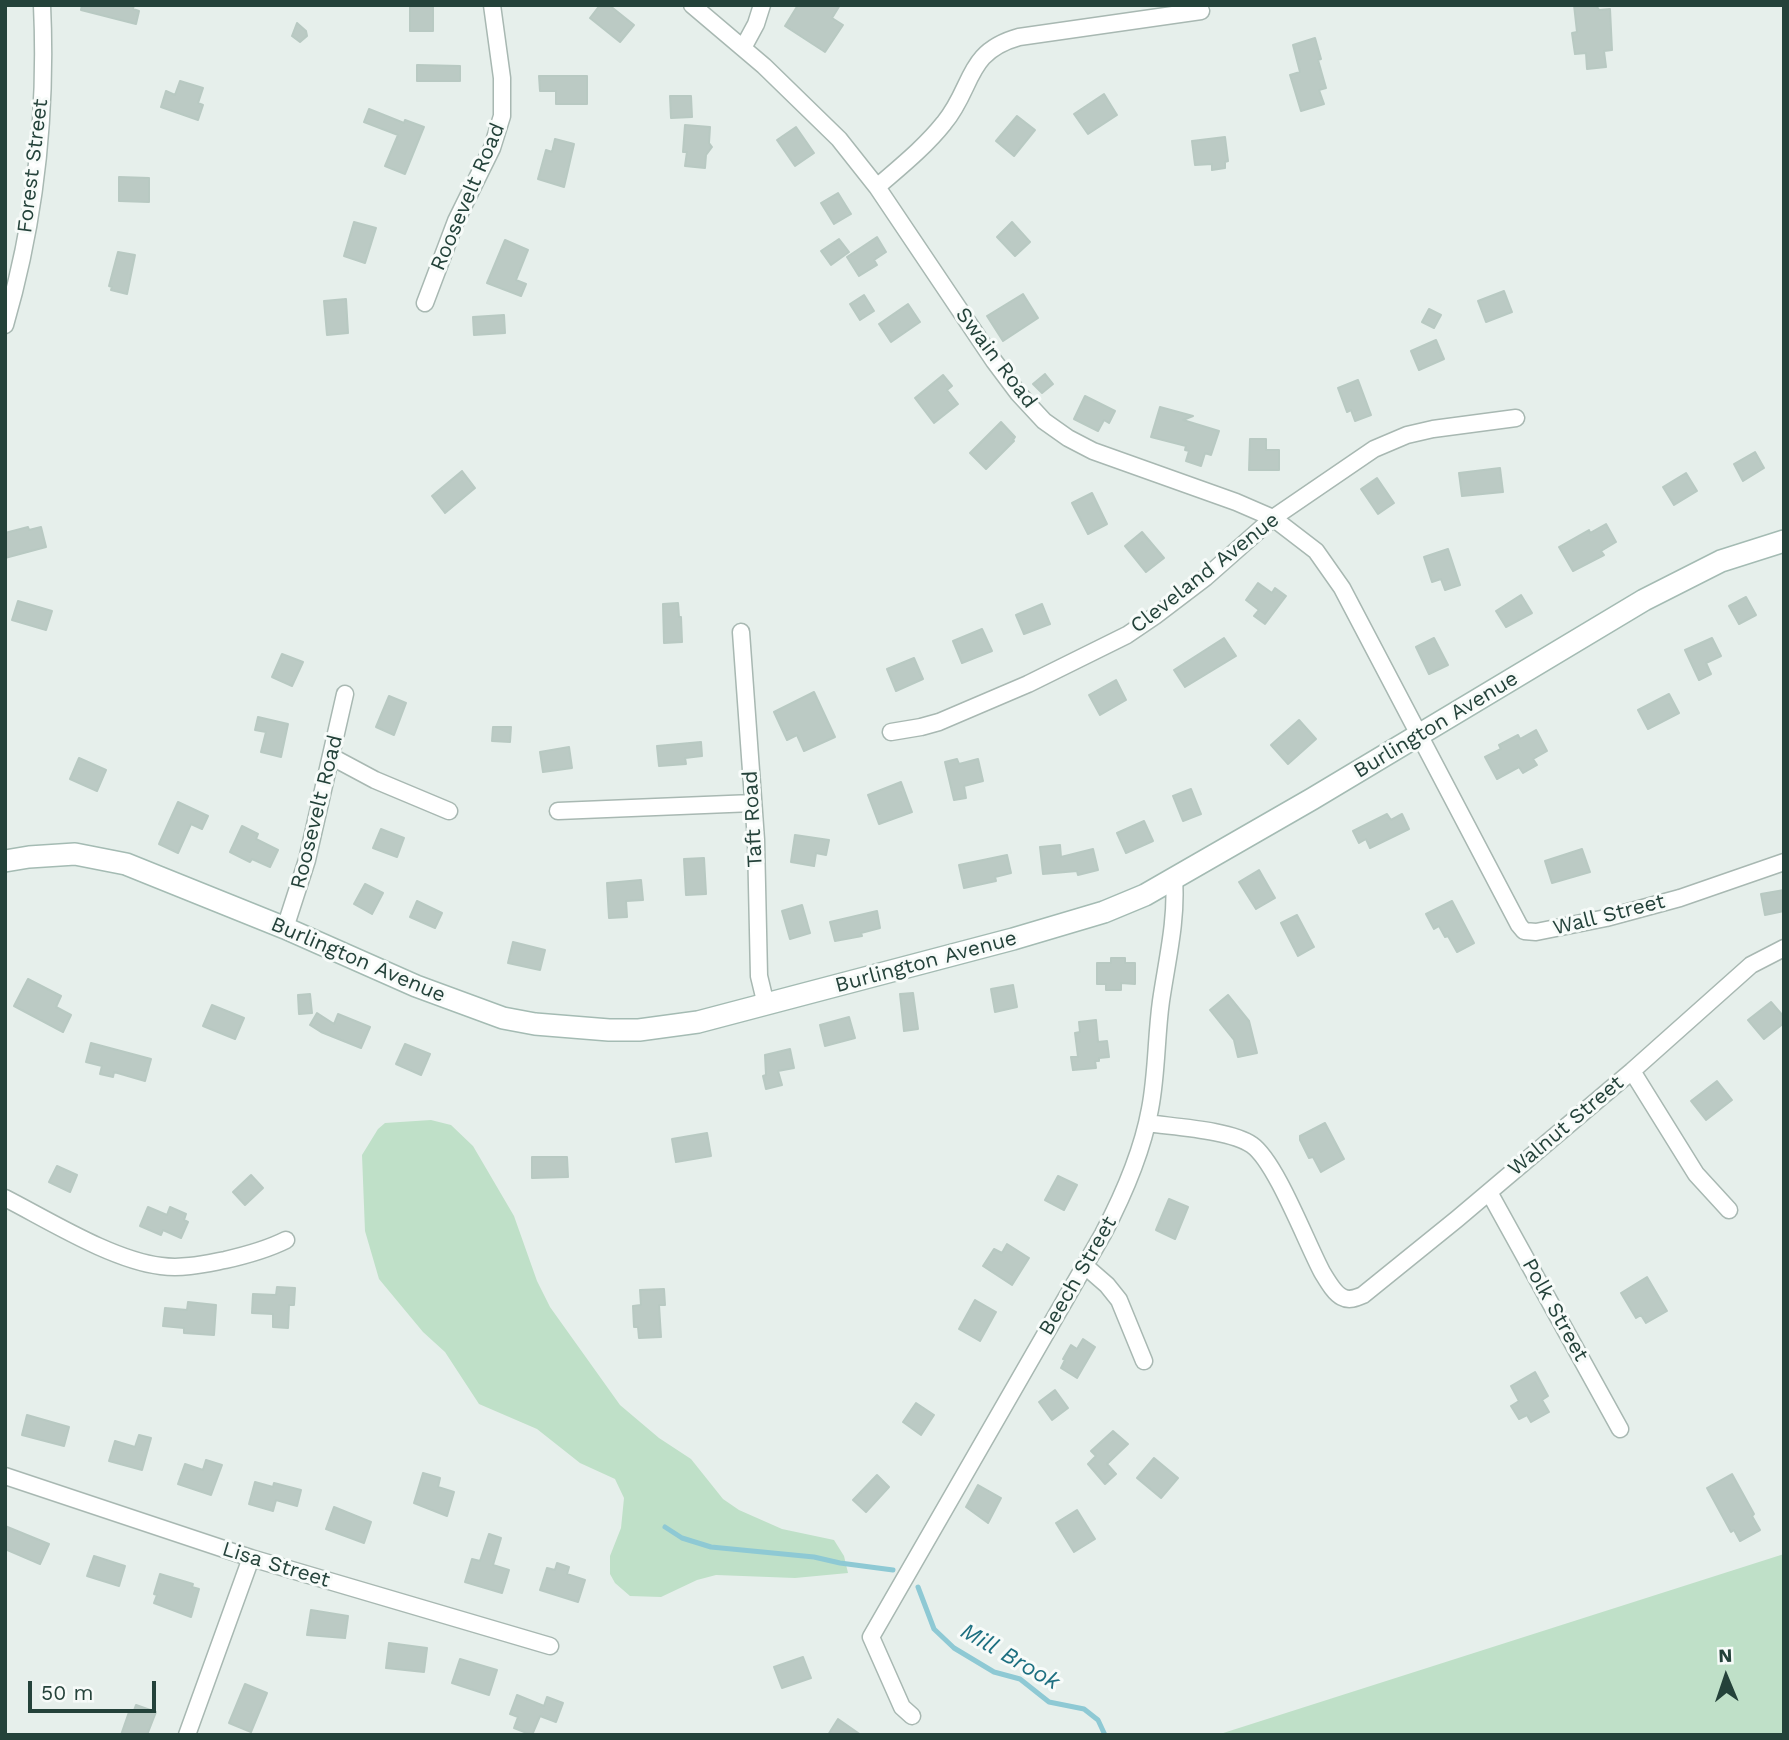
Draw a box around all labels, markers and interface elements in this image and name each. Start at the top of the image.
street label: Forest Street [12,98,54,234]
street label: Roosevelt Road [426,119,510,275]
street label: Swain Road [950,303,1042,413]
street label: Cleveland Avenue [1126,507,1284,639]
street label: Burlington Avenue [1349,666,1523,784]
street label: Roosevelt Road [286,732,348,892]
street label: Taft Road [738,770,768,868]
street label: Wall Street [1550,889,1668,941]
street label: Burlington Avenue [267,912,449,1008]
street label: Burlington Avenue [832,926,1020,998]
street label: Walnut Street [1503,1070,1629,1182]
street label: Beech Street [1034,1212,1122,1340]
street label: Polk Street [1516,1254,1594,1366]
street label: Lisa Street [219,1537,333,1593]
water label: Mill Brook [955,1618,1065,1696]
north arrow [1691,1642,1761,1712]
text: N [1718,1644,1733,1667]
scale bar [32,1666,159,1710]
text: 50 m [41,1680,93,1705]

